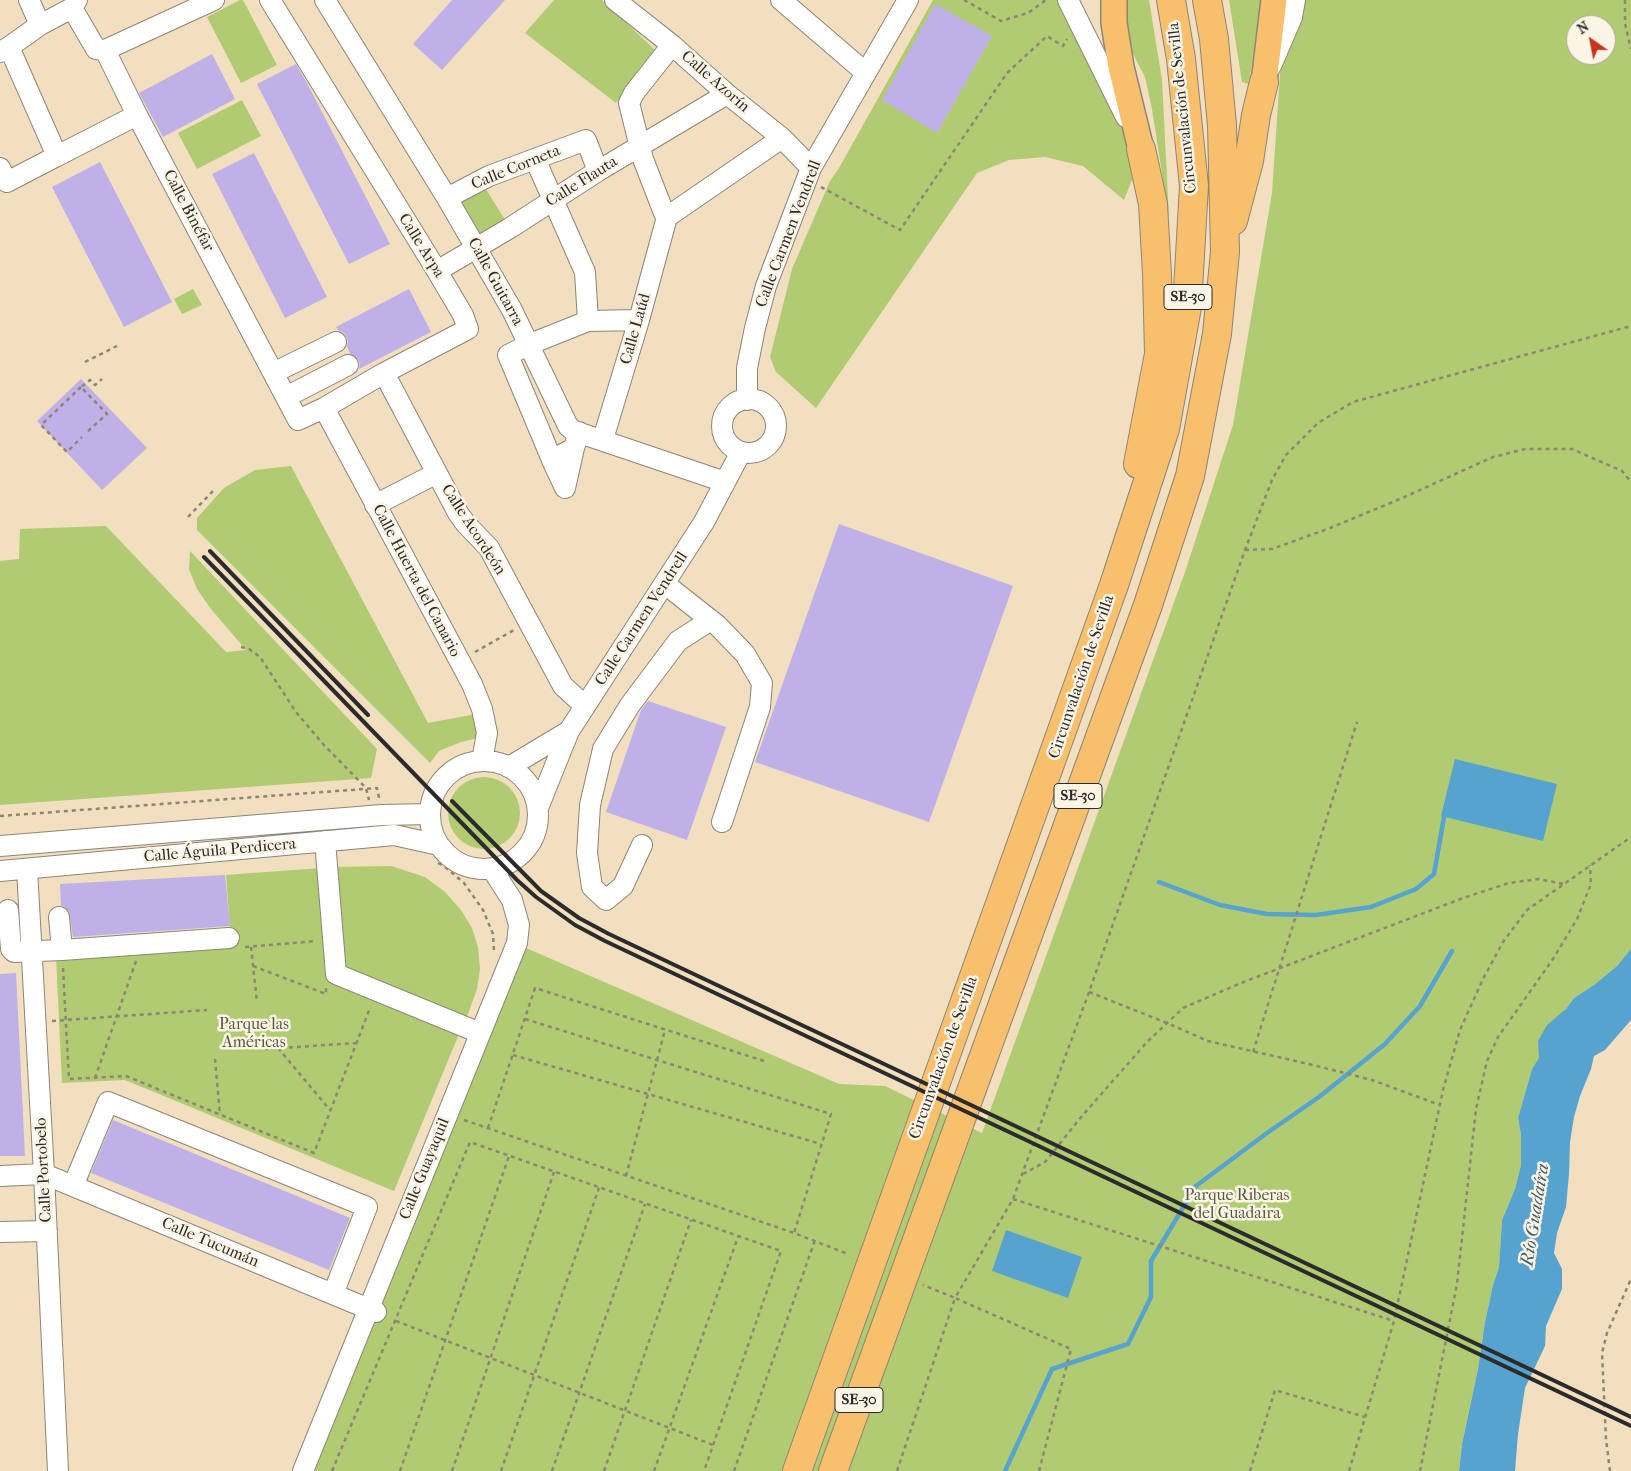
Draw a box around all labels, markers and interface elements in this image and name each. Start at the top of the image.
north arrow [1566,15,1616,65]
text: N [1574,18,1592,38]
street label: Circunvalación de Sevilla [1164,22,1202,194]
street label: Calle Azorín [677,47,753,117]
street label: Calle Corneta [469,141,563,195]
street label: Calle Flauta [543,152,621,212]
street label: Calle Carmen Vendrell [752,158,826,310]
street label: Calle Binéfar [158,167,218,255]
street label: Calle Arpa [394,210,448,282]
street label: Calle Guitarra [463,235,527,329]
road number: SE-30 [1164,284,1212,310]
street label: Calle Laúd [617,291,655,367]
street label: Calle Acordeón [437,481,509,579]
street label: Calle Huerta del Canario [368,502,464,660]
street label: Calle Carmen Vendrell [592,548,692,690]
street label: Circunvalación de Sevilla [1045,593,1119,761]
road number: SE-30 [1054,784,1102,808]
street label: Calle Águila Perdicera [143,835,297,867]
street label: Circunvalación de Sevilla [906,974,982,1142]
park label: Parque las Américas [219,1015,289,1053]
street label: Calle Guayaquil [396,1115,454,1223]
street label: Calle Portobelo [32,1117,56,1223]
water label: Río Guadaíra [1517,1162,1555,1268]
park label: Parque Riberas del Guadaira [1185,1186,1289,1224]
street label: Calle Tucumán [158,1214,262,1272]
road number: SE-30 [835,1388,883,1412]

